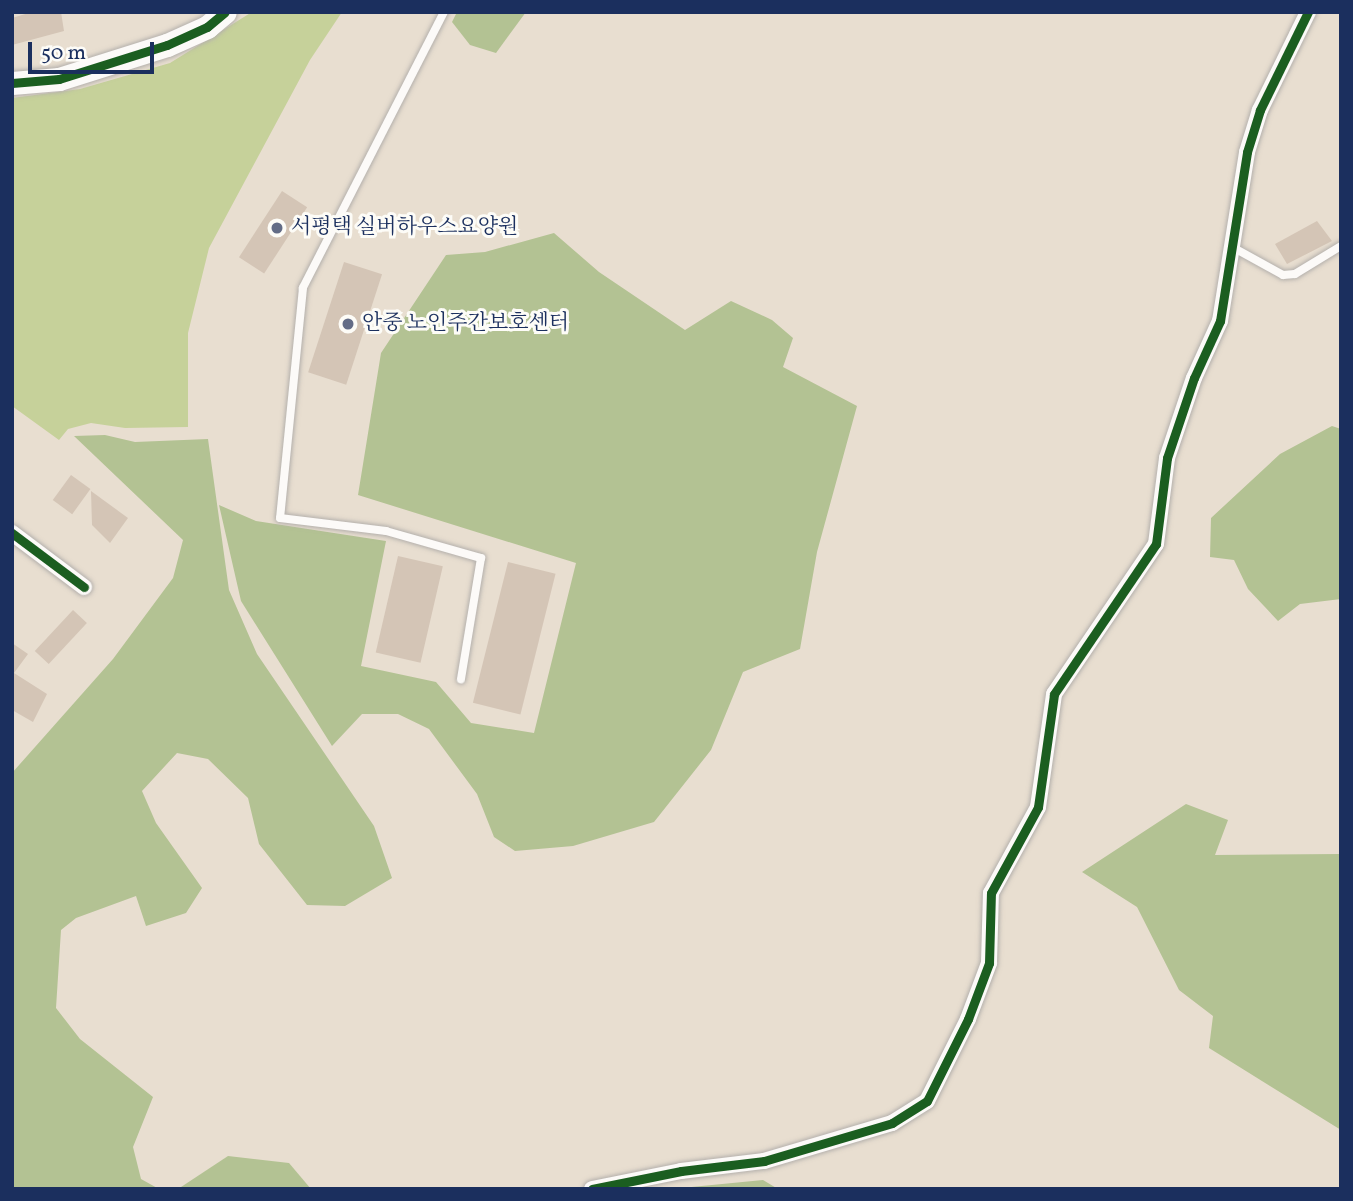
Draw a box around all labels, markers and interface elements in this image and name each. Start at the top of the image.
scale bar [32,28,158,72]
text: 50 m [41,39,86,68]
place label: 서평택 실버하우스요양원 [291,215,518,241]
marker: 서평택 실버하우스요양원 [269,220,285,236]
place label: 안중 노인주간보호센터 [362,311,569,337]
marker: 안중 노인주간보호센터 [340,316,356,332]

